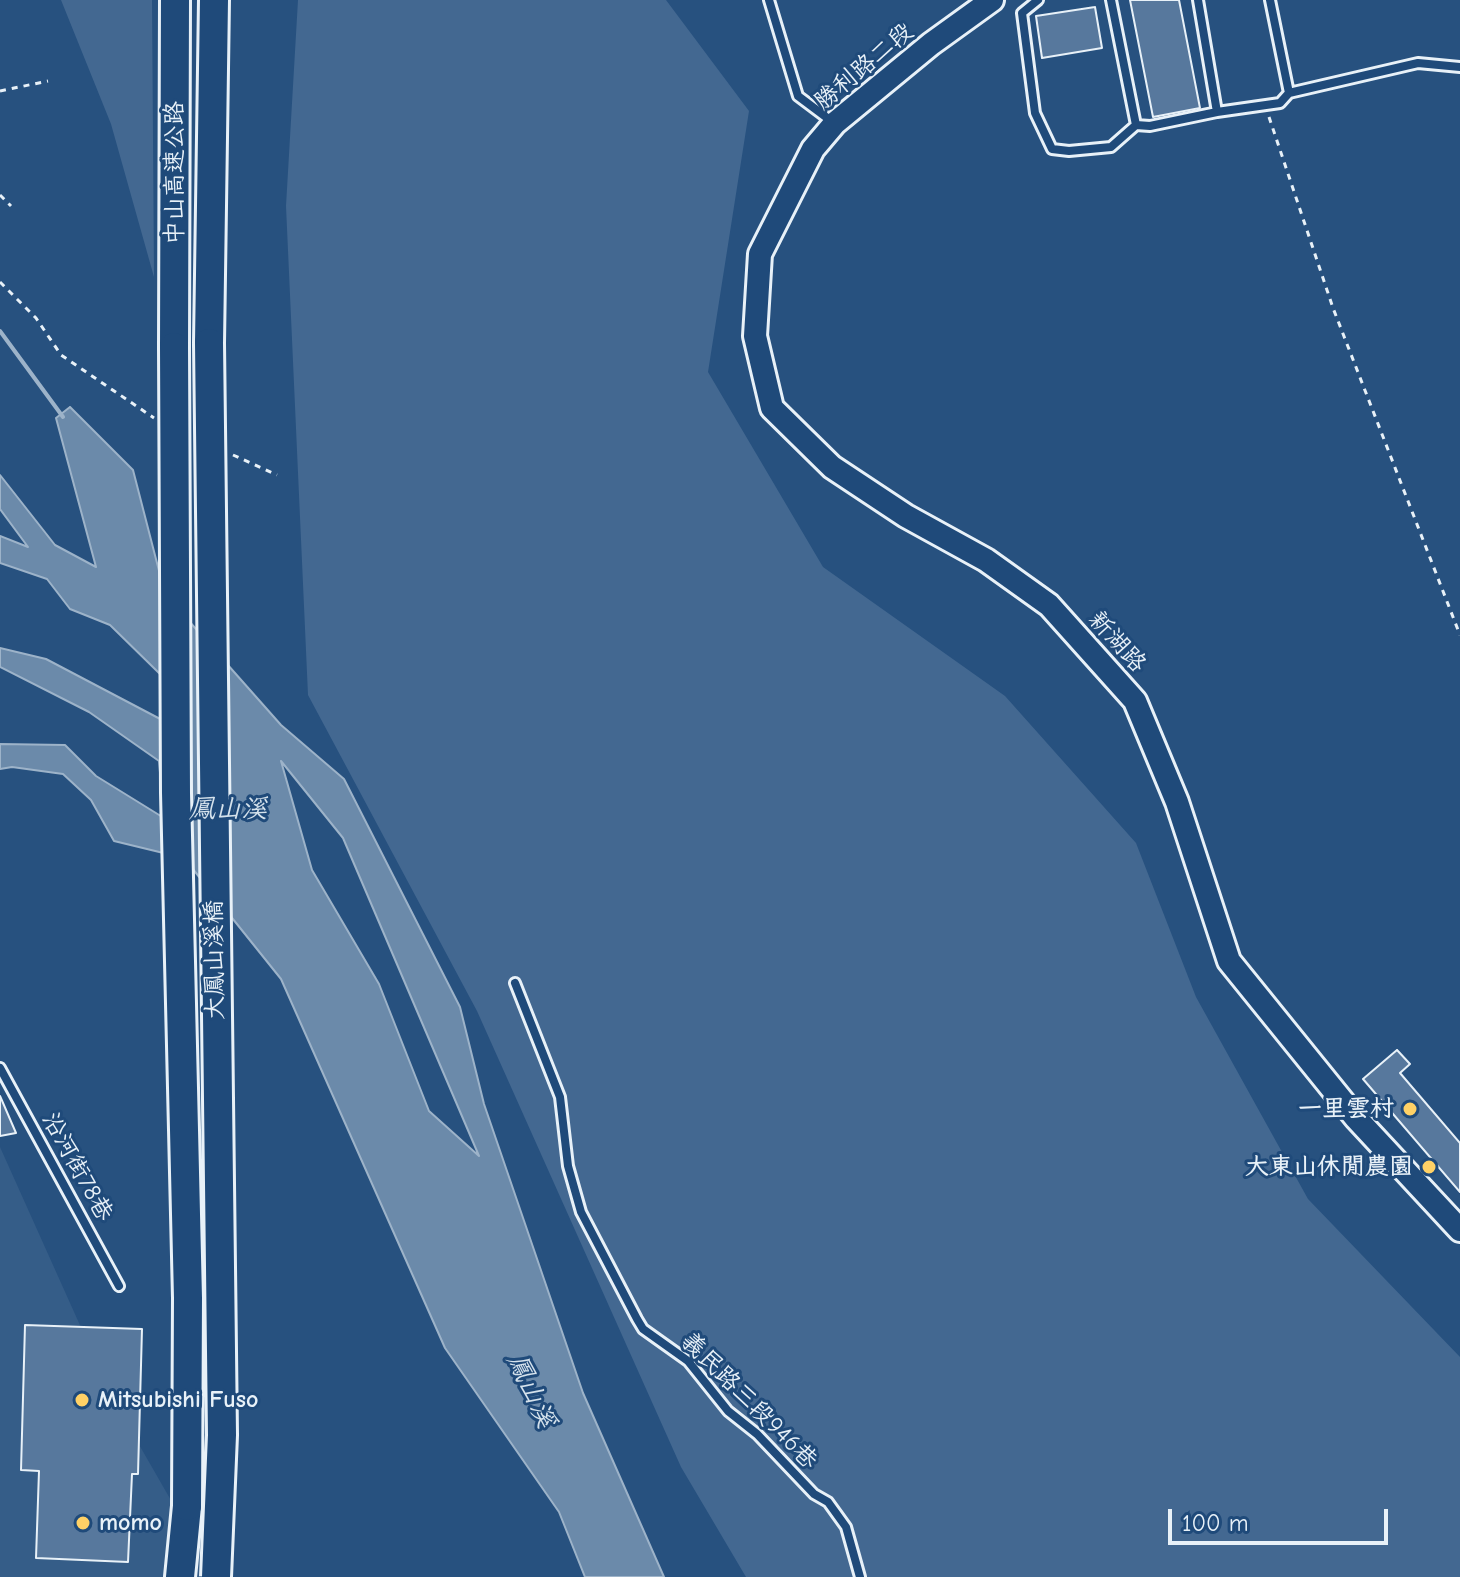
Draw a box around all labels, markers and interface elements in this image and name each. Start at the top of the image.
street label: 勝利路二段 [809,17,919,117]
street label: 中山高速公路 [161,101,189,245]
street label: 新湖路 [1082,606,1152,678]
water label: 鳳山溪 [189,794,267,826]
street label: 大鳳山溪橋 [200,900,230,1020]
place label: 一里雲村 [1298,1095,1394,1123]
marker: 一里雲村 [1401,1100,1419,1118]
street label: 沿河街78巷 [35,1108,119,1226]
place label: 大東山休閒農園 [1245,1153,1413,1181]
marker: 大東山休閒農園 [1420,1158,1438,1176]
street label: 義民路三段946巷 [675,1327,823,1475]
water label: 鳳山溪 [500,1349,562,1433]
place label: Mitsubishi Fuso [98,1386,258,1414]
marker: Mitsubishi Fuso [73,1391,91,1409]
scale bar [1172,1493,1392,1543]
place label: momo [99,1509,162,1537]
text: 100 m [1182,1509,1249,1537]
marker: momo [74,1514,92,1532]

